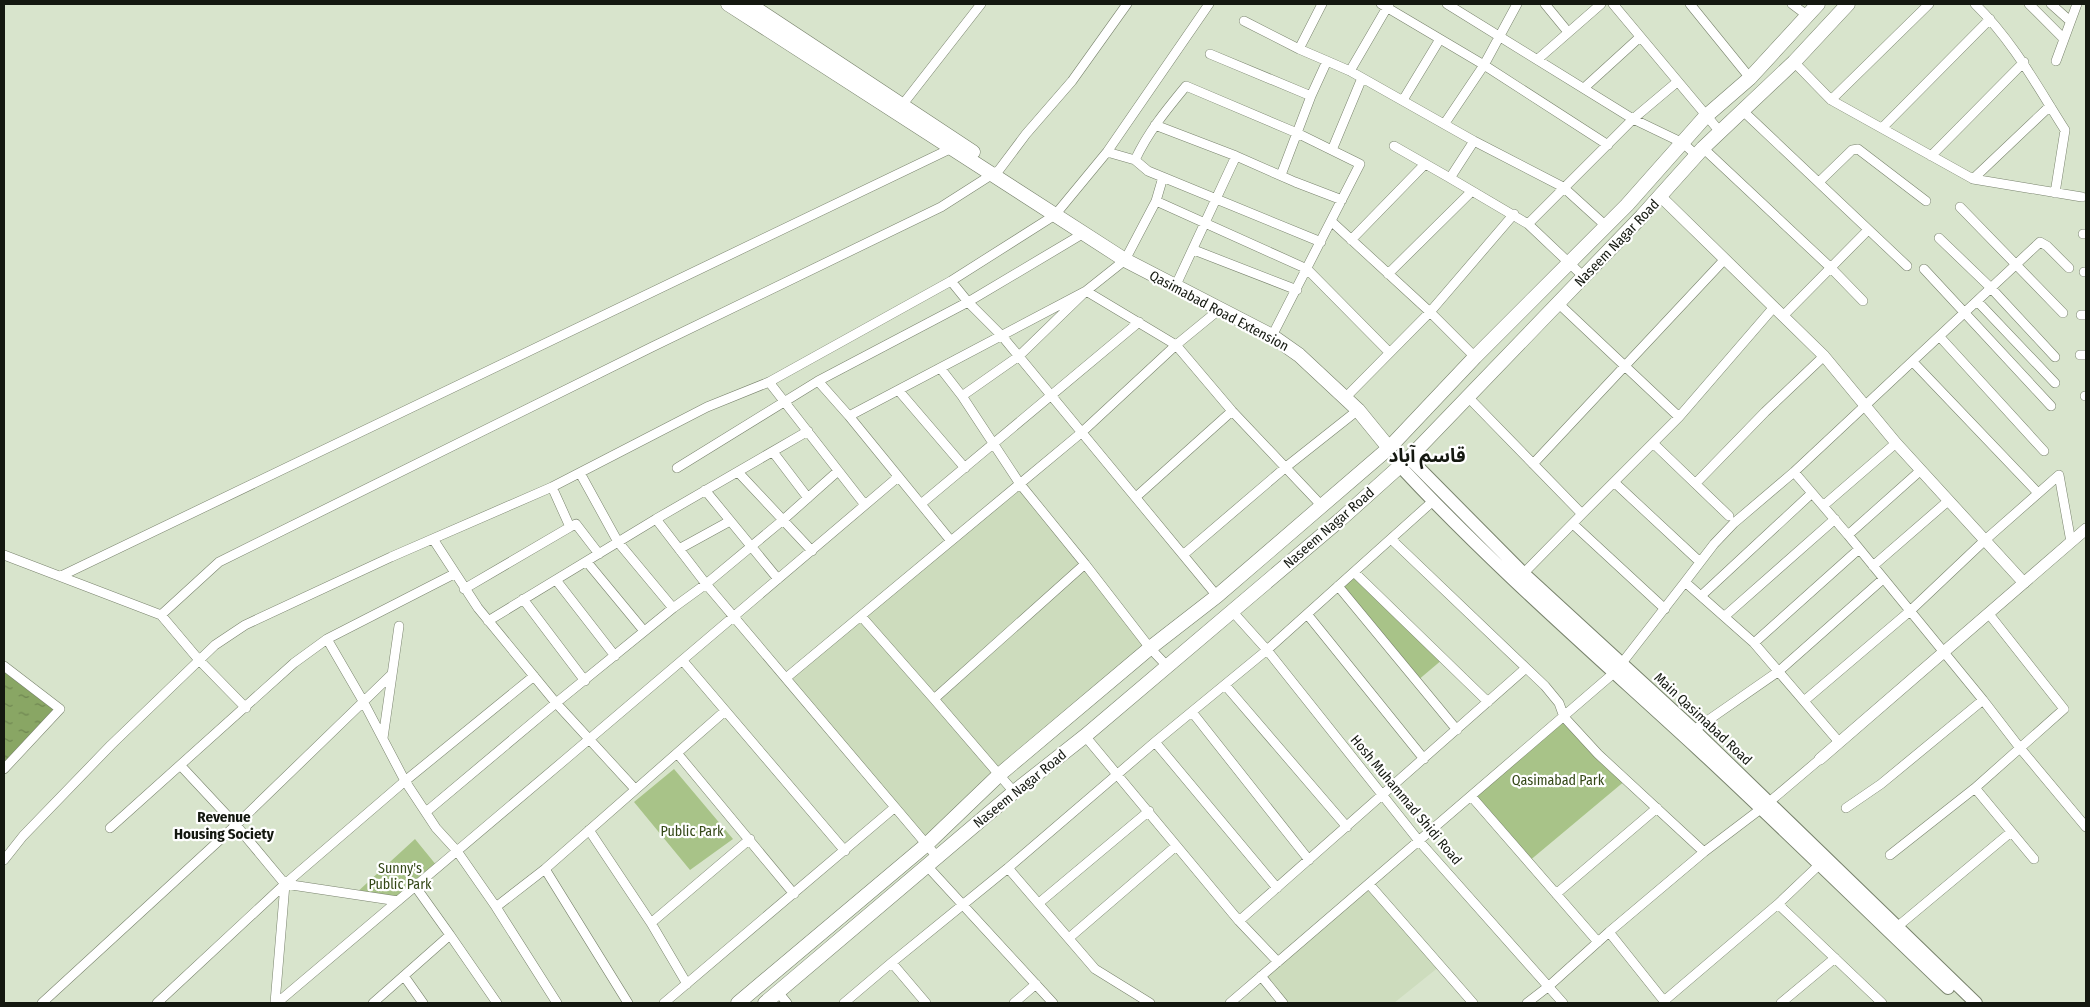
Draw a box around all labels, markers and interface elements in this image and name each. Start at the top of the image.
street label: Naseem Nagar Road [1571,196,1663,290]
street label: Qasimabad Road Extension [1146,267,1292,355]
district label: قاسم آباد [1388,444,1466,470]
street label: Naseem Nagar Road [1280,484,1378,572]
street label: Main Qasimabad Road [1651,669,1755,769]
street label: Hosh Muhammad Shidi Road [1347,732,1465,868]
street label: Naseem Nagar Road [970,746,1070,832]
park label: Qasimabad Park [1512,772,1605,789]
district label: Revenue Housing Society [174,808,275,843]
park label: Public Park [660,823,724,840]
park label: Sunny's Public Park [368,860,432,893]

